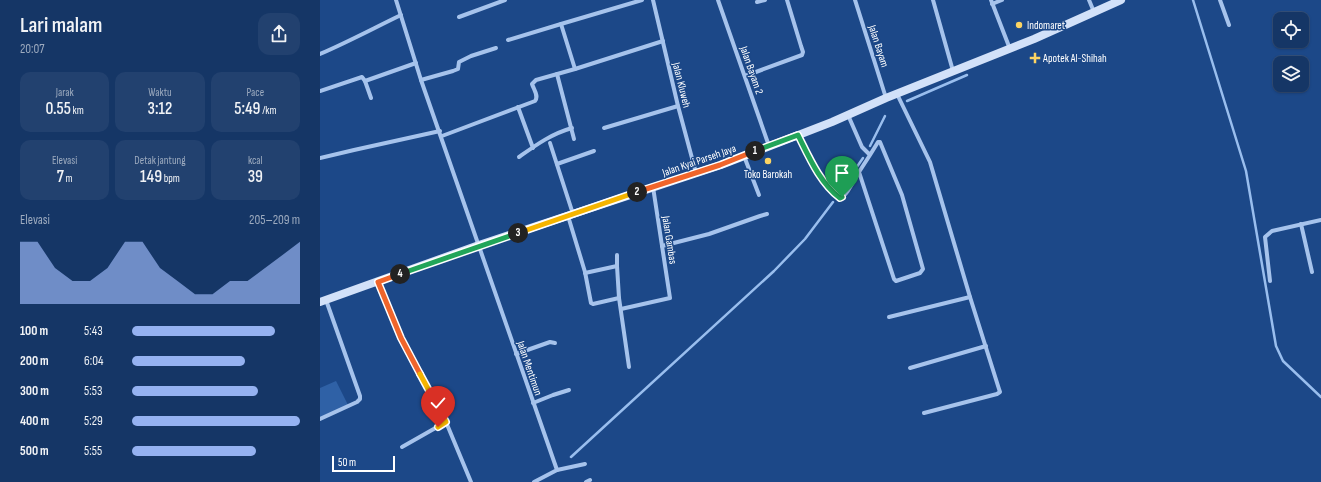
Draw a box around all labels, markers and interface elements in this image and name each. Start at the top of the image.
text: Lari malam [20,12,102,39]
map controls [1273,12,1309,92]
button: locate [1273,12,1309,48]
button: share [258,13,300,55]
place label: Indomaret [1027,19,1066,32]
marker: Indomaret [1014,20,1024,30]
street label: Jalan Bayam [865,22,891,69]
text: 20:07 [20,41,44,57]
street label: Jalan Bayam 2 [737,43,766,96]
place label: Apotek Al-Shihah [1042,52,1107,65]
marker: Apotek Al-Shihah [1030,53,1040,63]
button: layers [1273,56,1309,92]
street label: Jalan Kluweh [669,60,693,109]
text: Jarak [56,86,74,99]
text: Waktu [148,86,172,99]
text: Pace [247,86,264,99]
text: 0.55 [45,99,71,119]
text: 3:12 [148,99,172,119]
text: 5:49 [234,99,260,119]
text: km [71,104,84,117]
text: /km [260,104,276,117]
pin: 1 [745,141,765,161]
street label: Jalan Kyai Parseh Jaya [660,142,738,180]
text: 1 [753,144,757,157]
text: Elevasi [52,154,77,167]
text: Detak jantung [134,154,186,167]
text: kcal [248,154,263,167]
marker: Toko Barokah [763,156,773,166]
pin [825,156,859,197]
icon: arrive [831,162,853,184]
text: 7 [57,167,64,187]
text: 149 [140,167,162,187]
text: 39 [248,167,263,187]
place label: Toko Barokah [744,168,793,181]
text: m [64,172,73,185]
text: bpm [162,172,180,185]
pin: 2 [627,182,647,202]
text: 2 [635,185,639,198]
text: Elevasi [20,212,50,228]
text: 205–209 m [249,212,300,228]
street label: Jalan Gambas [659,214,680,265]
pin: 3 [508,223,528,243]
text: 3 [516,226,520,239]
pin: 4 [390,264,410,284]
text: 4 [397,267,403,280]
text: 100 m [20,323,48,339]
text: 5:43 [84,323,103,339]
street label: Jalan Mentimun [514,338,545,397]
text: 200 m [20,353,49,369]
text: 6:04 [84,353,103,369]
text: 300 m [20,383,49,399]
text: 5:53 [84,383,102,399]
pin [421,386,455,427]
icon: check [427,392,449,414]
text: 400 m [20,413,49,429]
text: 5:29 [84,413,103,429]
text: 500 m [20,443,49,459]
text: 5:55 [84,443,102,459]
scale bar [332,454,395,473]
text: 50 m [338,456,356,469]

